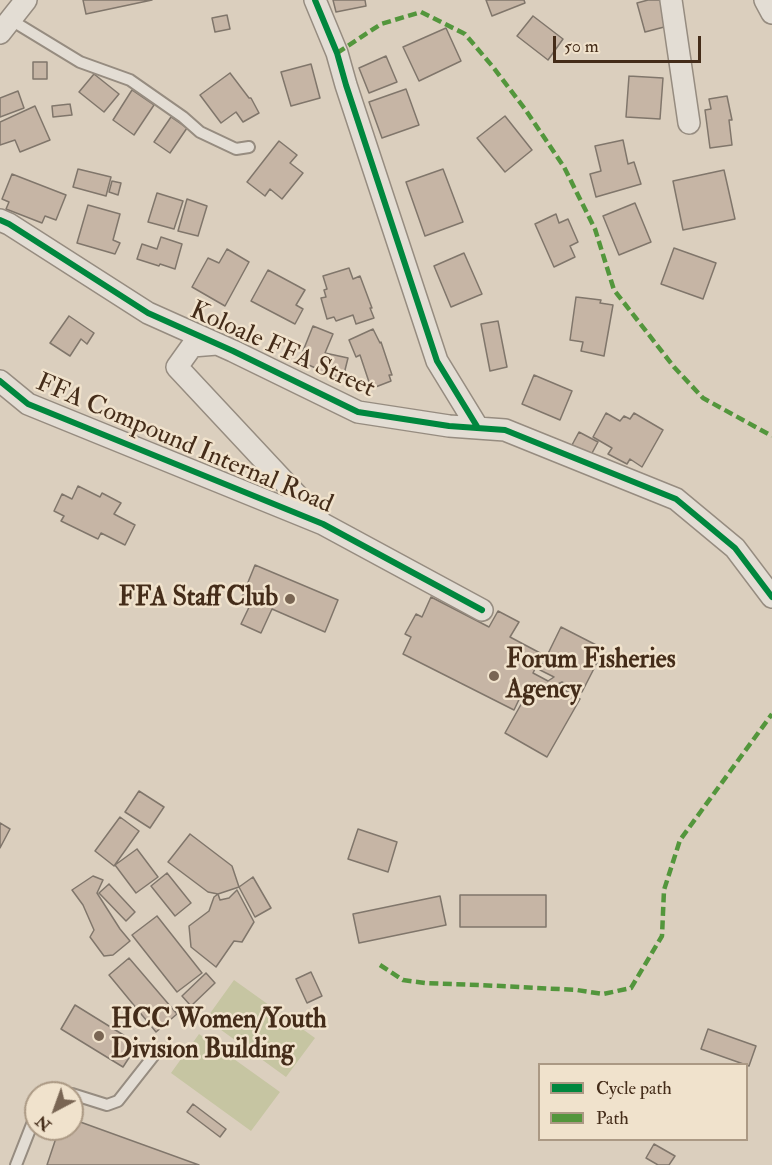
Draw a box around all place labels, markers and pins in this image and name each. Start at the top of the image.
place label: FFA Staff Club [119,583,278,615]
marker: FFA Staff Club [283,592,297,606]
place label: Forum Fisheries Agency [506,645,676,706]
marker: Forum Fisheries Agency [487,669,501,683]
place label: HCC Women/Youth Division Building [111,1005,327,1066]
marker: HCC Women/Youth Division Building [92,1029,106,1043]

